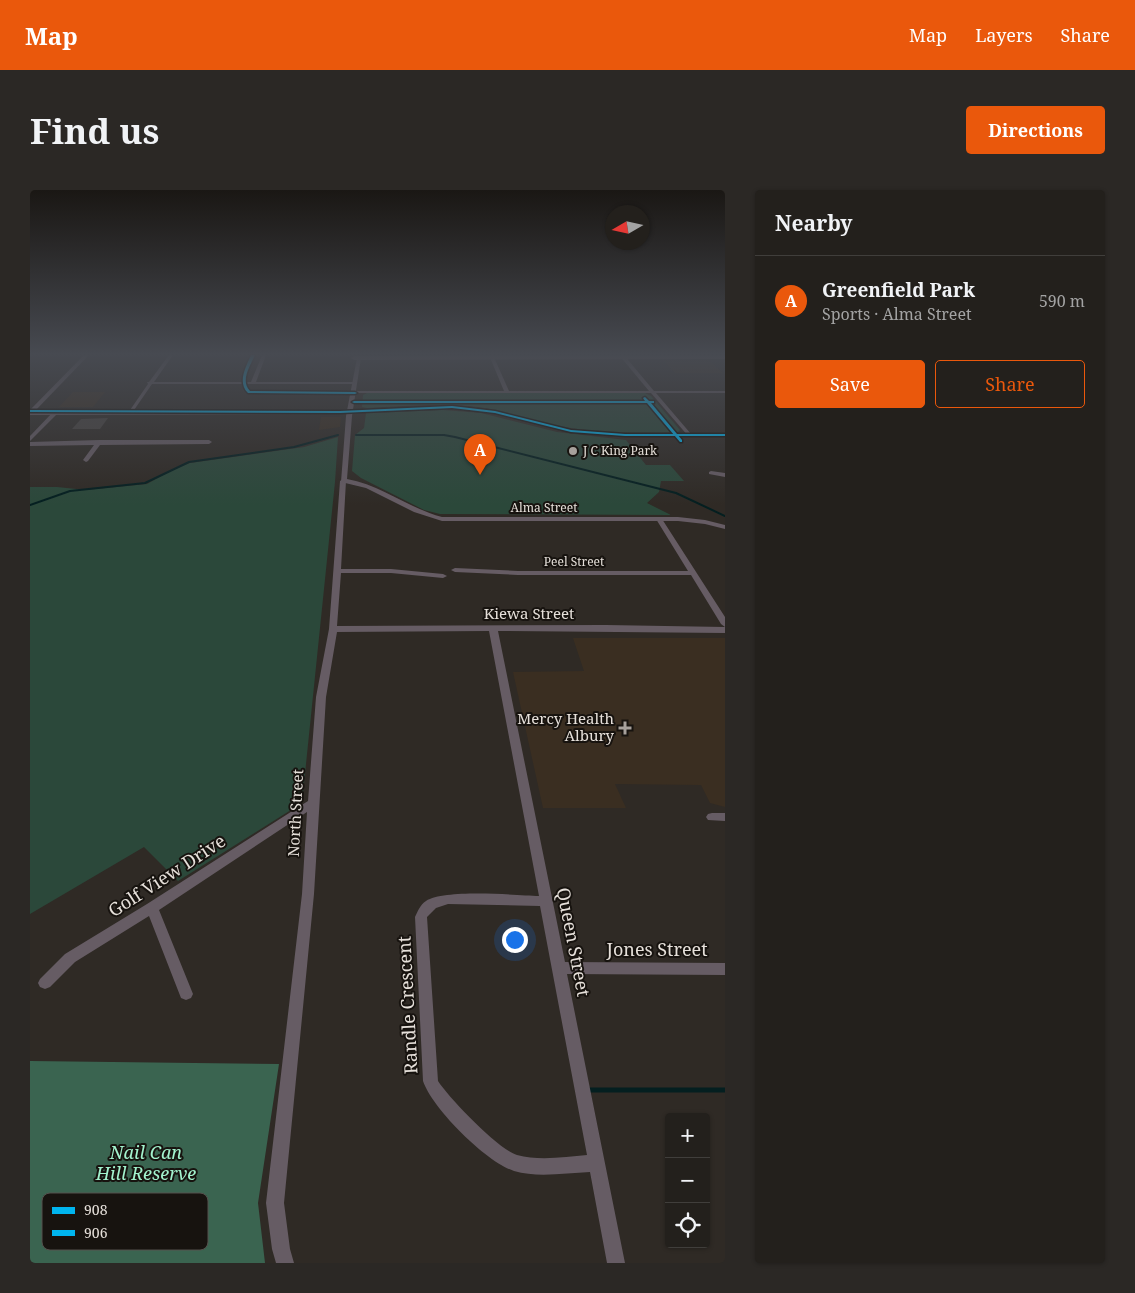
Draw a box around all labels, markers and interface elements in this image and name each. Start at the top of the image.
text: Map [25,19,78,52]
text: Map [909,23,947,47]
text: Layers [975,23,1033,47]
text: Share [1061,23,1110,47]
button: Directions [966,106,1105,154]
text: Find us [30,107,159,154]
north arrow [605,205,650,250]
text: Nearby [775,209,853,237]
text: Greenfield Park [822,277,975,303]
text: A [785,290,797,312]
text: 590 m [1039,290,1085,312]
text: Sports · Alma Street [822,303,972,325]
button: Save [775,360,925,408]
button: Share [935,360,1085,408]
pin: A [464,434,496,475]
place label: J C King Park [582,442,658,459]
marker: J C King Park [567,445,579,457]
street label: Alma Street [511,499,577,516]
street label: Peel Street [544,553,604,570]
street label: Kiewa Street [484,603,574,623]
place label: Mercy Health Albury [517,708,615,745]
marker: Mercy Health Albury [618,721,632,735]
street label: North Street [283,769,307,857]
street label: Golf View Drive [103,828,230,922]
street label: Queen Street [552,885,596,998]
your location [502,927,528,953]
street label: Randle Crescent [391,935,423,1075]
street label: Jones Street [605,937,708,961]
map controls [665,1113,710,1248]
button: + [665,1113,710,1158]
park label: Nail Can Hill Reserve [95,1140,196,1185]
button: − [665,1158,710,1203]
legend [42,1193,208,1250]
text: 908 [84,1200,108,1219]
button: locate [665,1203,710,1248]
text: 906 [84,1223,108,1242]

